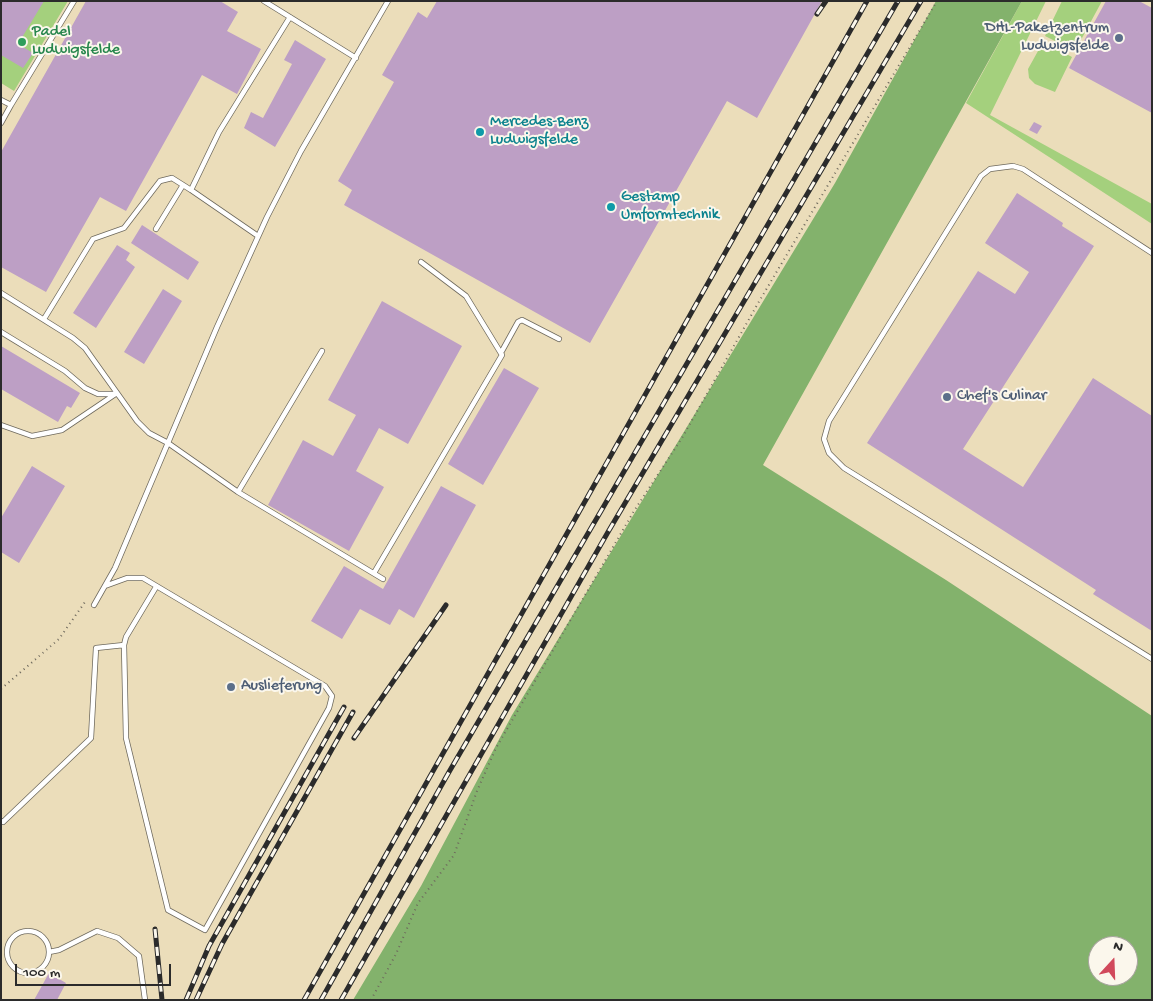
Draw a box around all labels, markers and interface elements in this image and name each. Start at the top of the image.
place label: DHL-Paketzentrum Ludwigsfelde [985,19,1109,57]
place label: Padel Ludwigsfelde [32,23,120,61]
marker: DHL-Paketzentrum Ludwigsfelde [1113,32,1125,44]
marker: Padel Ludwigsfelde [16,36,28,48]
place label: Mercedes-Benz Ludwigsfelde [490,113,588,151]
marker: Mercedes-Benz Ludwigsfelde [474,126,486,138]
place label: Gestamp Umformtechnik [621,188,719,226]
marker: Gestamp Umformtechnik [605,201,617,213]
place label: Chef's Culinar [957,387,1046,407]
marker: Chef's Culinar [941,391,953,403]
place label: Auslieferung [241,677,322,697]
marker: Auslieferung [225,681,237,693]
north arrow [1088,936,1138,986]
text: N [1111,938,1125,957]
scale bar [18,954,174,986]
text: 100 m [23,964,60,982]

